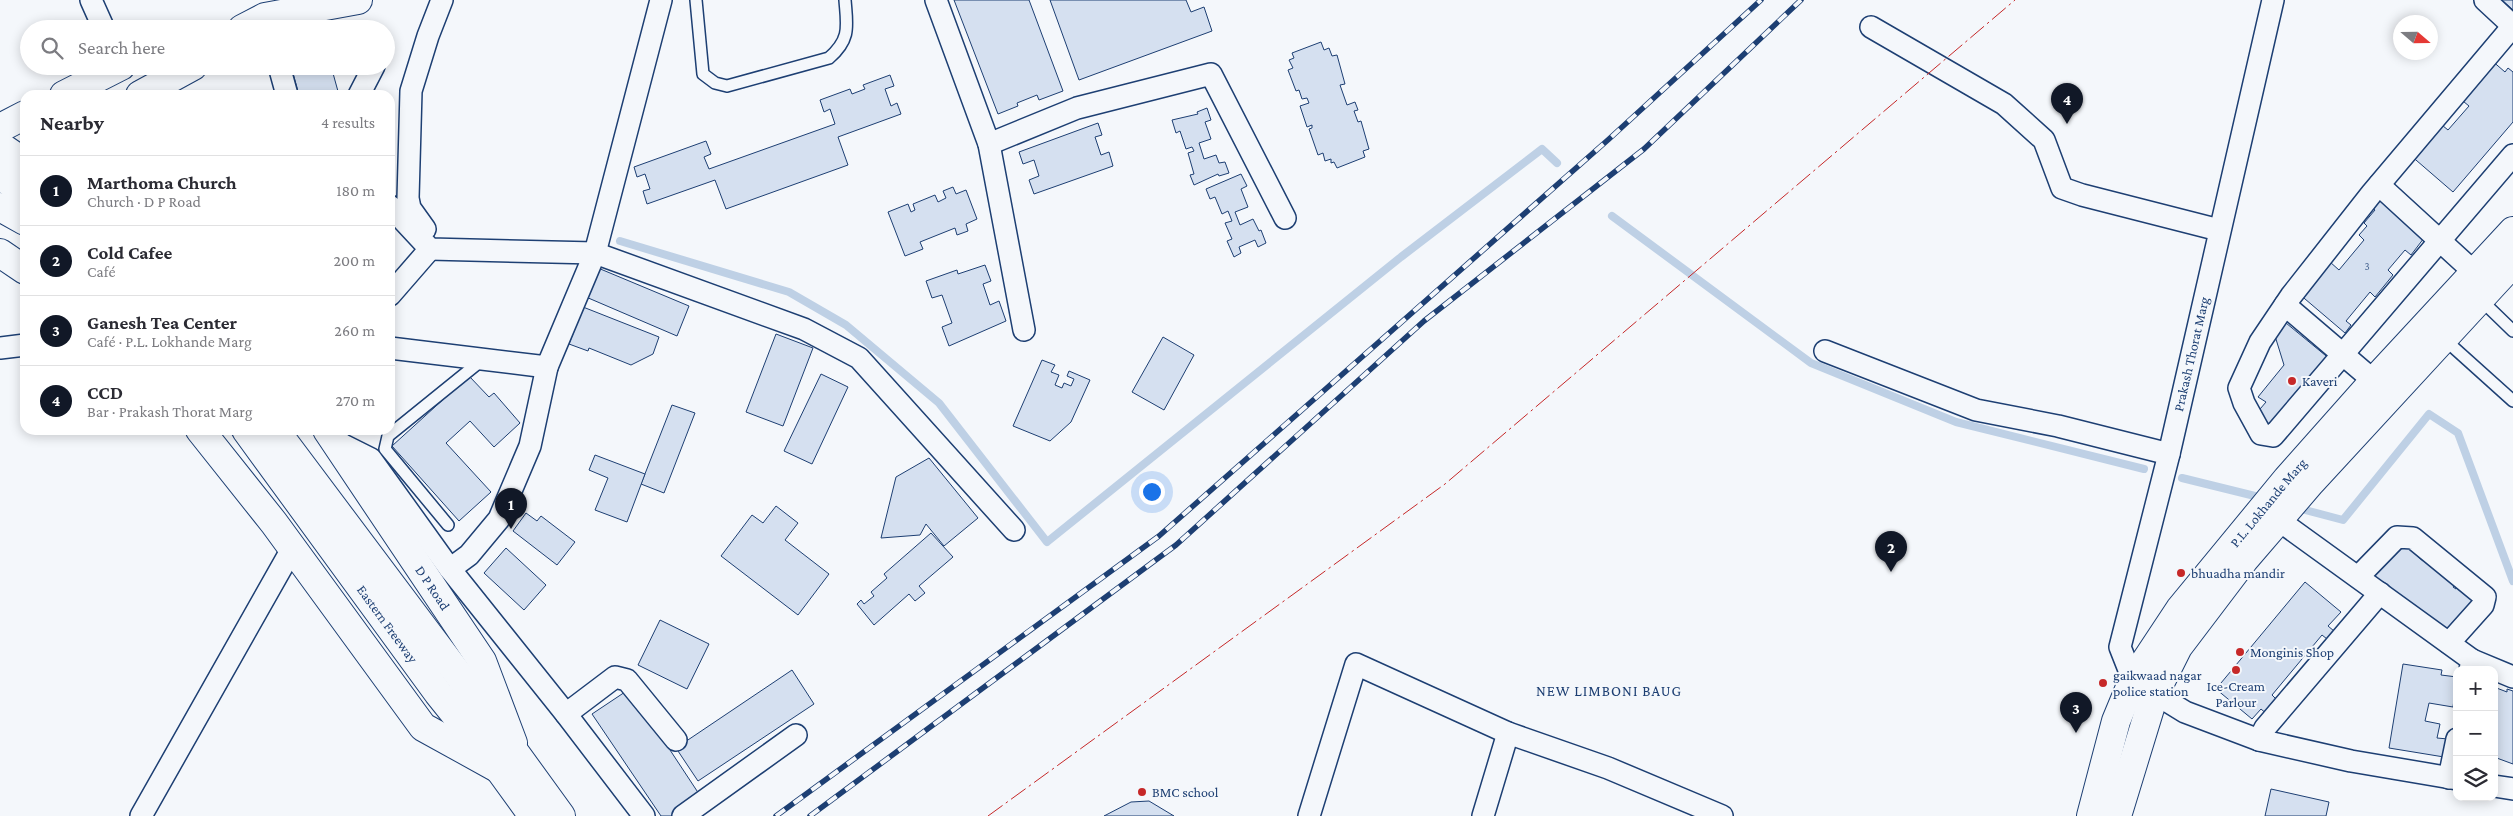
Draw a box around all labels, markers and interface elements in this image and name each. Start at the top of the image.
north arrow [2393,15,2438,60]
search box [20,20,395,75]
icon: search [38,34,66,62]
text: Search here [78,37,165,58]
pin: 4 [2051,83,2083,124]
text: Nearby [40,111,104,135]
text: 4 results [321,114,375,131]
text: Marthoma Church [87,172,237,193]
text: 1 [53,182,59,199]
text: 180 m [336,182,375,199]
text: Church · D P Road [87,193,201,210]
text: Cold Cafee [87,242,172,263]
text: 2 [52,252,60,269]
text: 200 m [333,252,375,269]
house number: 3 [2364,260,2370,272]
text: Café [87,263,115,280]
street label: Prakash Thorat Marg [2170,295,2212,413]
text: Ganesh Tea Center [87,312,237,333]
text: 3 [52,322,60,339]
text: 260 m [334,322,375,339]
text: Café · P.L. Lokhande Marg [87,333,252,350]
place label: Kaveri [2302,373,2338,389]
marker: Kaveri [2286,375,2298,387]
text: CCD [87,382,123,403]
text: 4 [52,392,60,409]
text: 270 m [336,392,375,409]
text: Bar · Prakash Thorat Marg [87,403,252,420]
street label: P.L. Lokhande Marg [2227,455,2310,550]
your location [1139,479,1165,505]
pin: 1 [495,488,527,529]
pin: 2 [1875,531,1907,572]
street label: D P Road [412,563,454,614]
place label: bhuadha mandir [2191,565,2285,581]
marker: bhuadha mandir [2175,567,2187,579]
street label: Eastern Freeway [354,582,422,666]
place label: Monginis Shop [2250,644,2334,660]
marker: Monginis Shop [2234,646,2246,658]
marker: Ice-Cream Parlour [2230,664,2242,676]
map controls [2453,666,2498,801]
button: + [2453,666,2498,711]
place label: gaikwaad nagar police station [2113,667,2202,699]
marker: gaikwaad nagar police station [2097,677,2109,689]
place label: Ice-Cream Parlour [2207,678,2265,710]
district label: NEW LIMBONI BAUG [1536,683,1682,699]
pin: 3 [2060,692,2092,733]
button: − [2453,711,2498,756]
button: layers [2453,756,2498,801]
place label: BMC school [1152,784,1219,800]
marker: BMC school [1136,786,1148,798]

